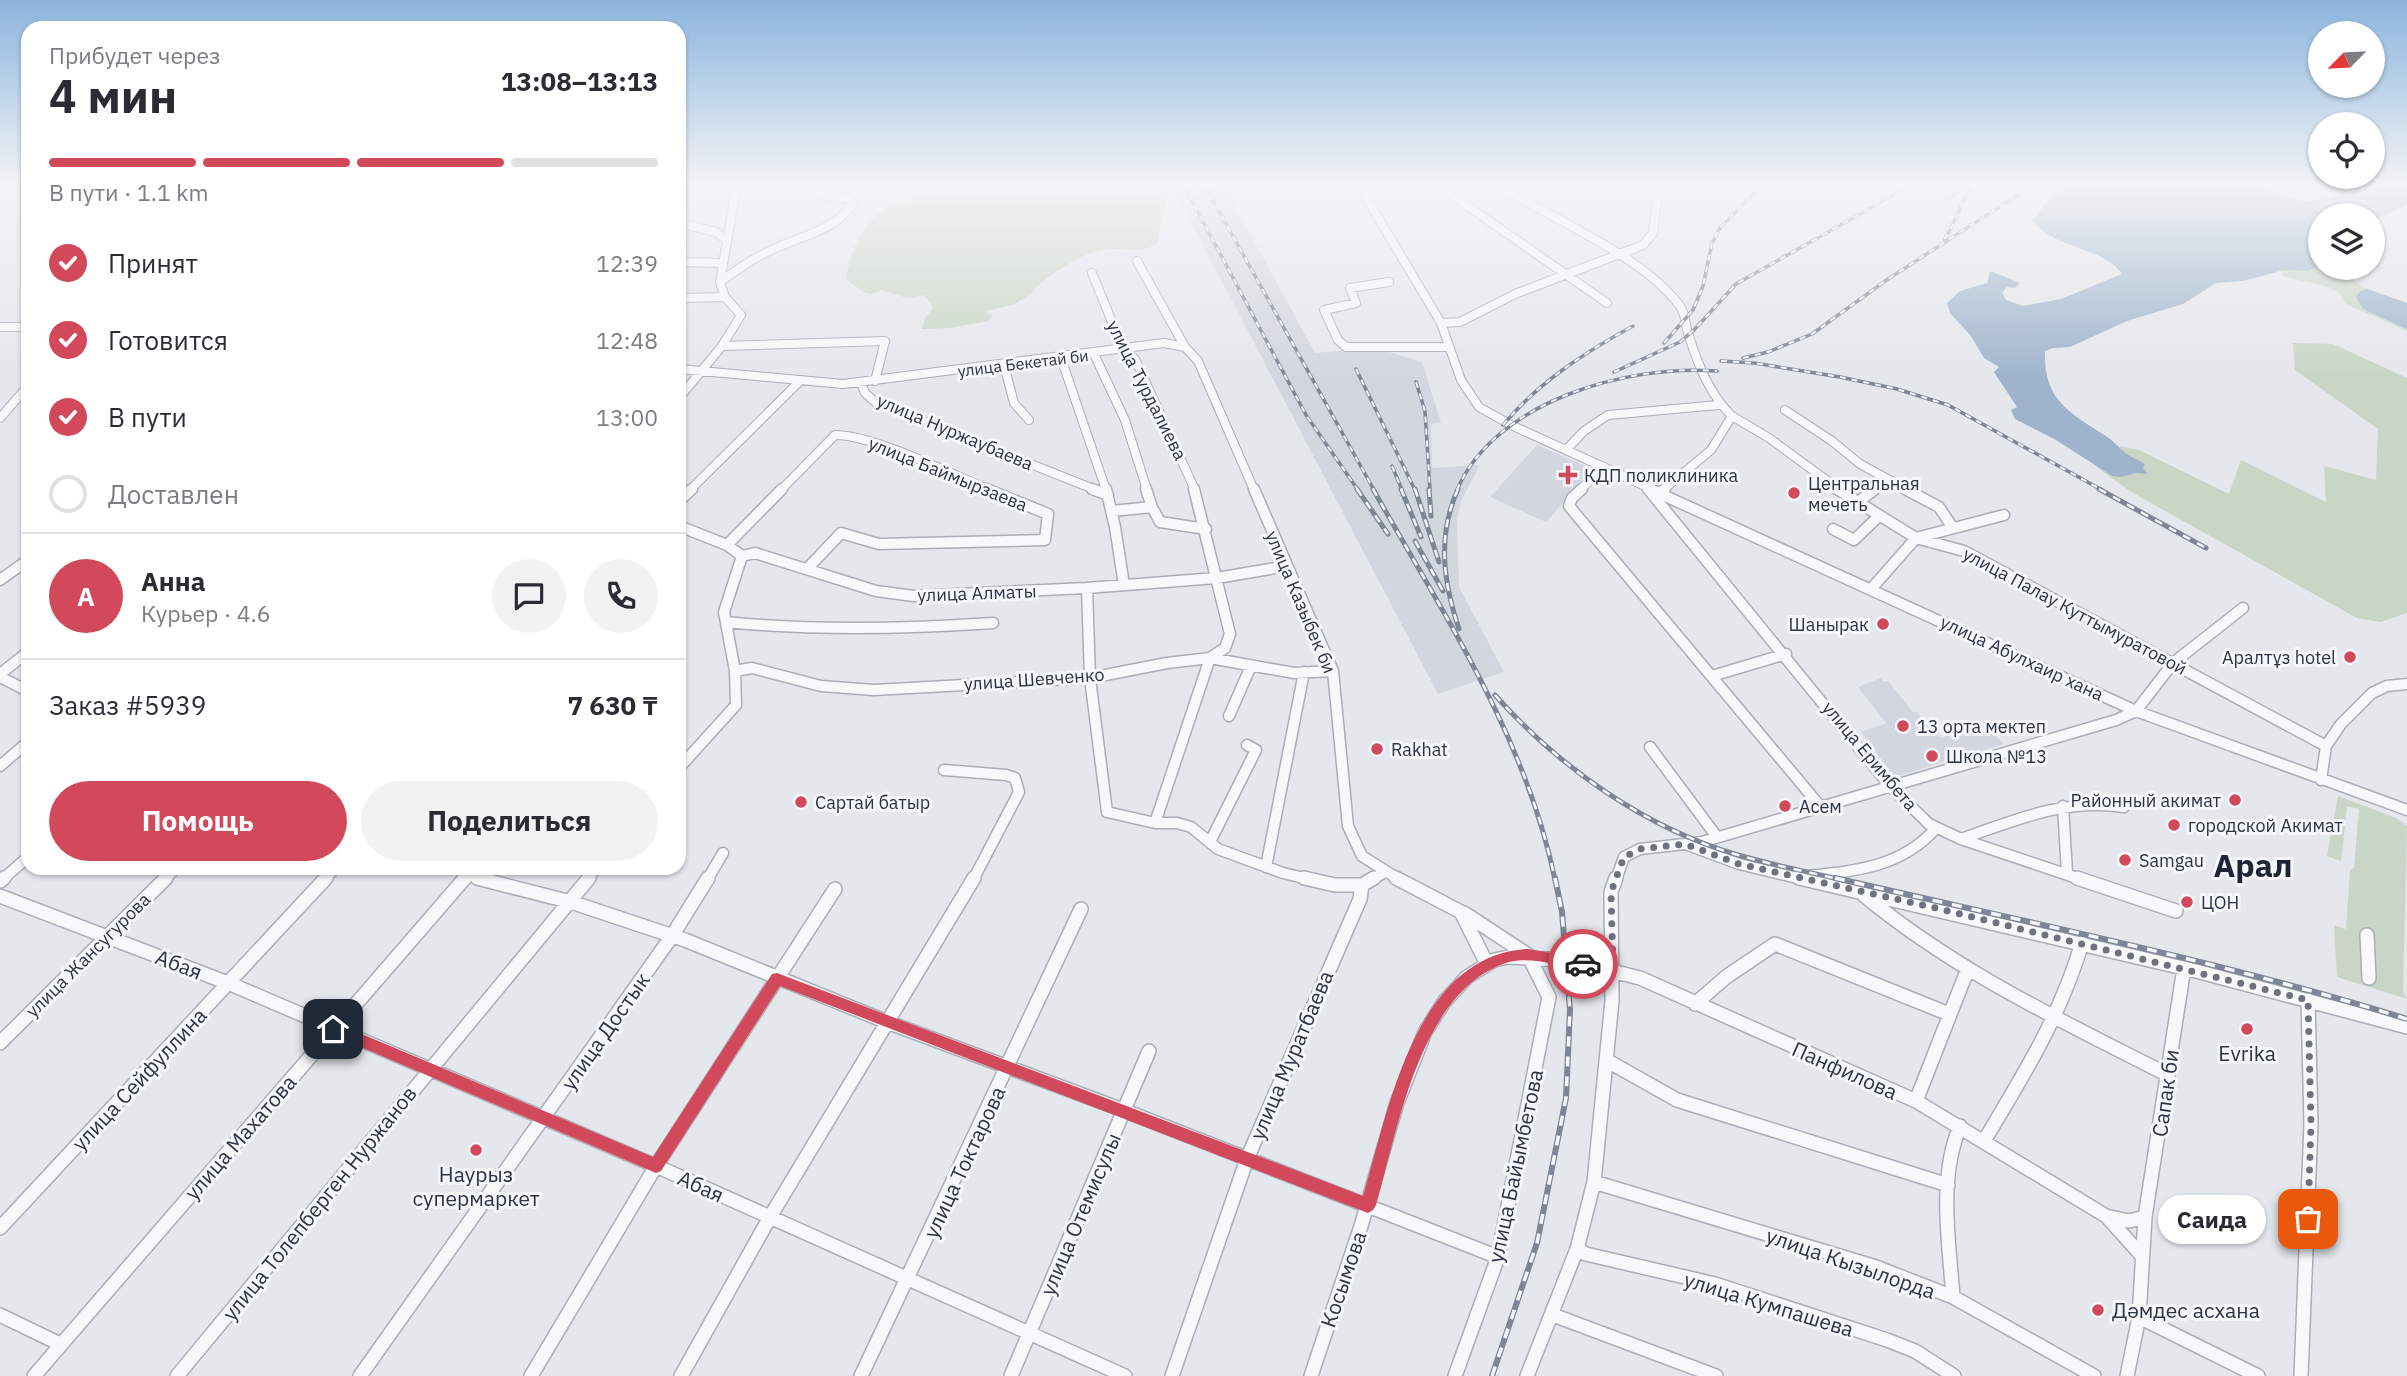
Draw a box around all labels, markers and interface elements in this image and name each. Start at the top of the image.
north arrow [2308,21,2385,98]
map controls [2308,21,2385,280]
text: Прибудет через [49,40,221,70]
text: 13:08–13:13 [501,64,658,98]
text: 4 мин [49,66,177,126]
button: locate [2308,112,2385,189]
text: В пути · 1.1 km [49,177,208,207]
button: layers [2308,203,2385,280]
icon: check [49,244,87,282]
text: Принят [108,246,198,280]
text: 12:39 [596,248,658,278]
street label: улица Турдалиева [1102,316,1192,464]
icon: check [49,321,87,359]
text: Готовится [108,323,228,357]
text: 12:48 [596,325,658,355]
street label: улица Бекетай би [956,345,1090,381]
street label: улица Нуржаубаева [873,389,1037,475]
icon: check [49,398,87,436]
text: В пути [108,400,187,434]
text: 13:00 [596,402,658,432]
street label: улица Баймырзаева [865,432,1031,517]
place label: КДП поликлиника [1584,464,1738,487]
marker: КДП поликлиника [1558,465,1578,485]
place label: Центральная мечеть [1808,472,1920,516]
text: Доставлен [108,477,239,511]
marker: Центральная мечеть [1786,485,1802,501]
street label: улица Казыбек би [1261,527,1341,677]
street label: улица Палау Куттымуратовой [1959,542,2191,680]
button: chat [492,559,566,633]
button: phone [584,559,658,633]
text: Анна [141,564,205,598]
text: А [77,579,95,613]
street label: улица Алматы [917,579,1037,607]
text: Курьер · 4.6 [141,598,271,628]
street label: улица Абулхаир хана [1937,610,2108,706]
place label: Шанырак [1789,613,1869,636]
marker: Шанырак [1875,616,1891,632]
place label: Аралтұз hotel [2222,646,2336,669]
marker: Аралтұз hotel [2342,649,2358,665]
street label: улица Шевченко [963,663,1105,695]
text: Заказ #5939 [49,688,206,722]
text: 7 630 ₸ [568,688,658,722]
street label: улица Еримбета [1818,697,1923,816]
place label: 13 орта мектеп [1917,715,2046,738]
marker: 13 орта мектеп [1895,718,1911,734]
place label: Rakhat [1391,738,1448,761]
marker: Rakhat [1369,741,1385,757]
place label: Школа №13 [1946,745,2047,768]
marker: Школа №13 [1924,748,1940,764]
button: Помощь [49,781,347,861]
button: Поделиться [361,781,658,861]
place label: Районный акимат [2071,789,2221,812]
place label: Сартай батыр [815,791,930,814]
marker: Районный акимат [2227,792,2243,808]
marker: Сартай батыр [793,794,809,810]
place label: Асем [1799,795,1842,818]
marker: Асем [1777,798,1793,814]
place label: городской Акимат [2188,814,2343,837]
marker: городской Акимат [2166,817,2182,833]
district label: Арал [2213,844,2293,886]
place label: Samgau [2139,849,2204,872]
marker: Samgau [2117,852,2133,868]
street label: улица Жансугурова [21,888,155,1022]
place label: ЦОН [2201,891,2239,914]
marker: ЦОН [2179,894,2195,910]
courier [1548,929,1618,999]
street label: Абая [152,942,206,986]
icon: car [1564,945,1602,983]
street label: улица Муратбаева [1243,966,1339,1144]
street label: улица Достык [554,967,656,1095]
pin [303,999,363,1059]
street label: улица Сейфуллина [66,1002,212,1156]
icon: home [314,1010,352,1048]
marker: Evrika [2239,1021,2255,1037]
street label: Панфилова [1788,1034,1902,1106]
place label: Evrika [2218,1039,2276,1067]
street label: Сапак би [2145,1047,2185,1139]
street label: улица Байымбетова [1481,1067,1549,1265]
street label: улица Махатова [178,1069,302,1205]
street label: улица Толепберген Нуржанов [216,1080,422,1326]
street label: улица Токтарова [917,1081,1011,1243]
street label: улица Отемисулы [1033,1129,1127,1299]
marker: Наурыз супермаркет [468,1142,484,1158]
place label: Наурыз супермаркет [412,1160,540,1212]
street label: Абая [674,1164,728,1208]
pin [2278,1189,2338,1249]
callout: Саида [2158,1194,2266,1244]
icon: bag [2289,1200,2327,1238]
text: Саида [2177,1204,2247,1234]
street label: улица Кызылорда [1763,1221,1939,1305]
street label: Косымова [1313,1227,1373,1331]
street label: улица Кумпашева [1681,1265,1857,1343]
place label: Дәмдес асхана [2112,1296,2260,1324]
marker: Дәмдес асхана [2090,1302,2106,1318]

